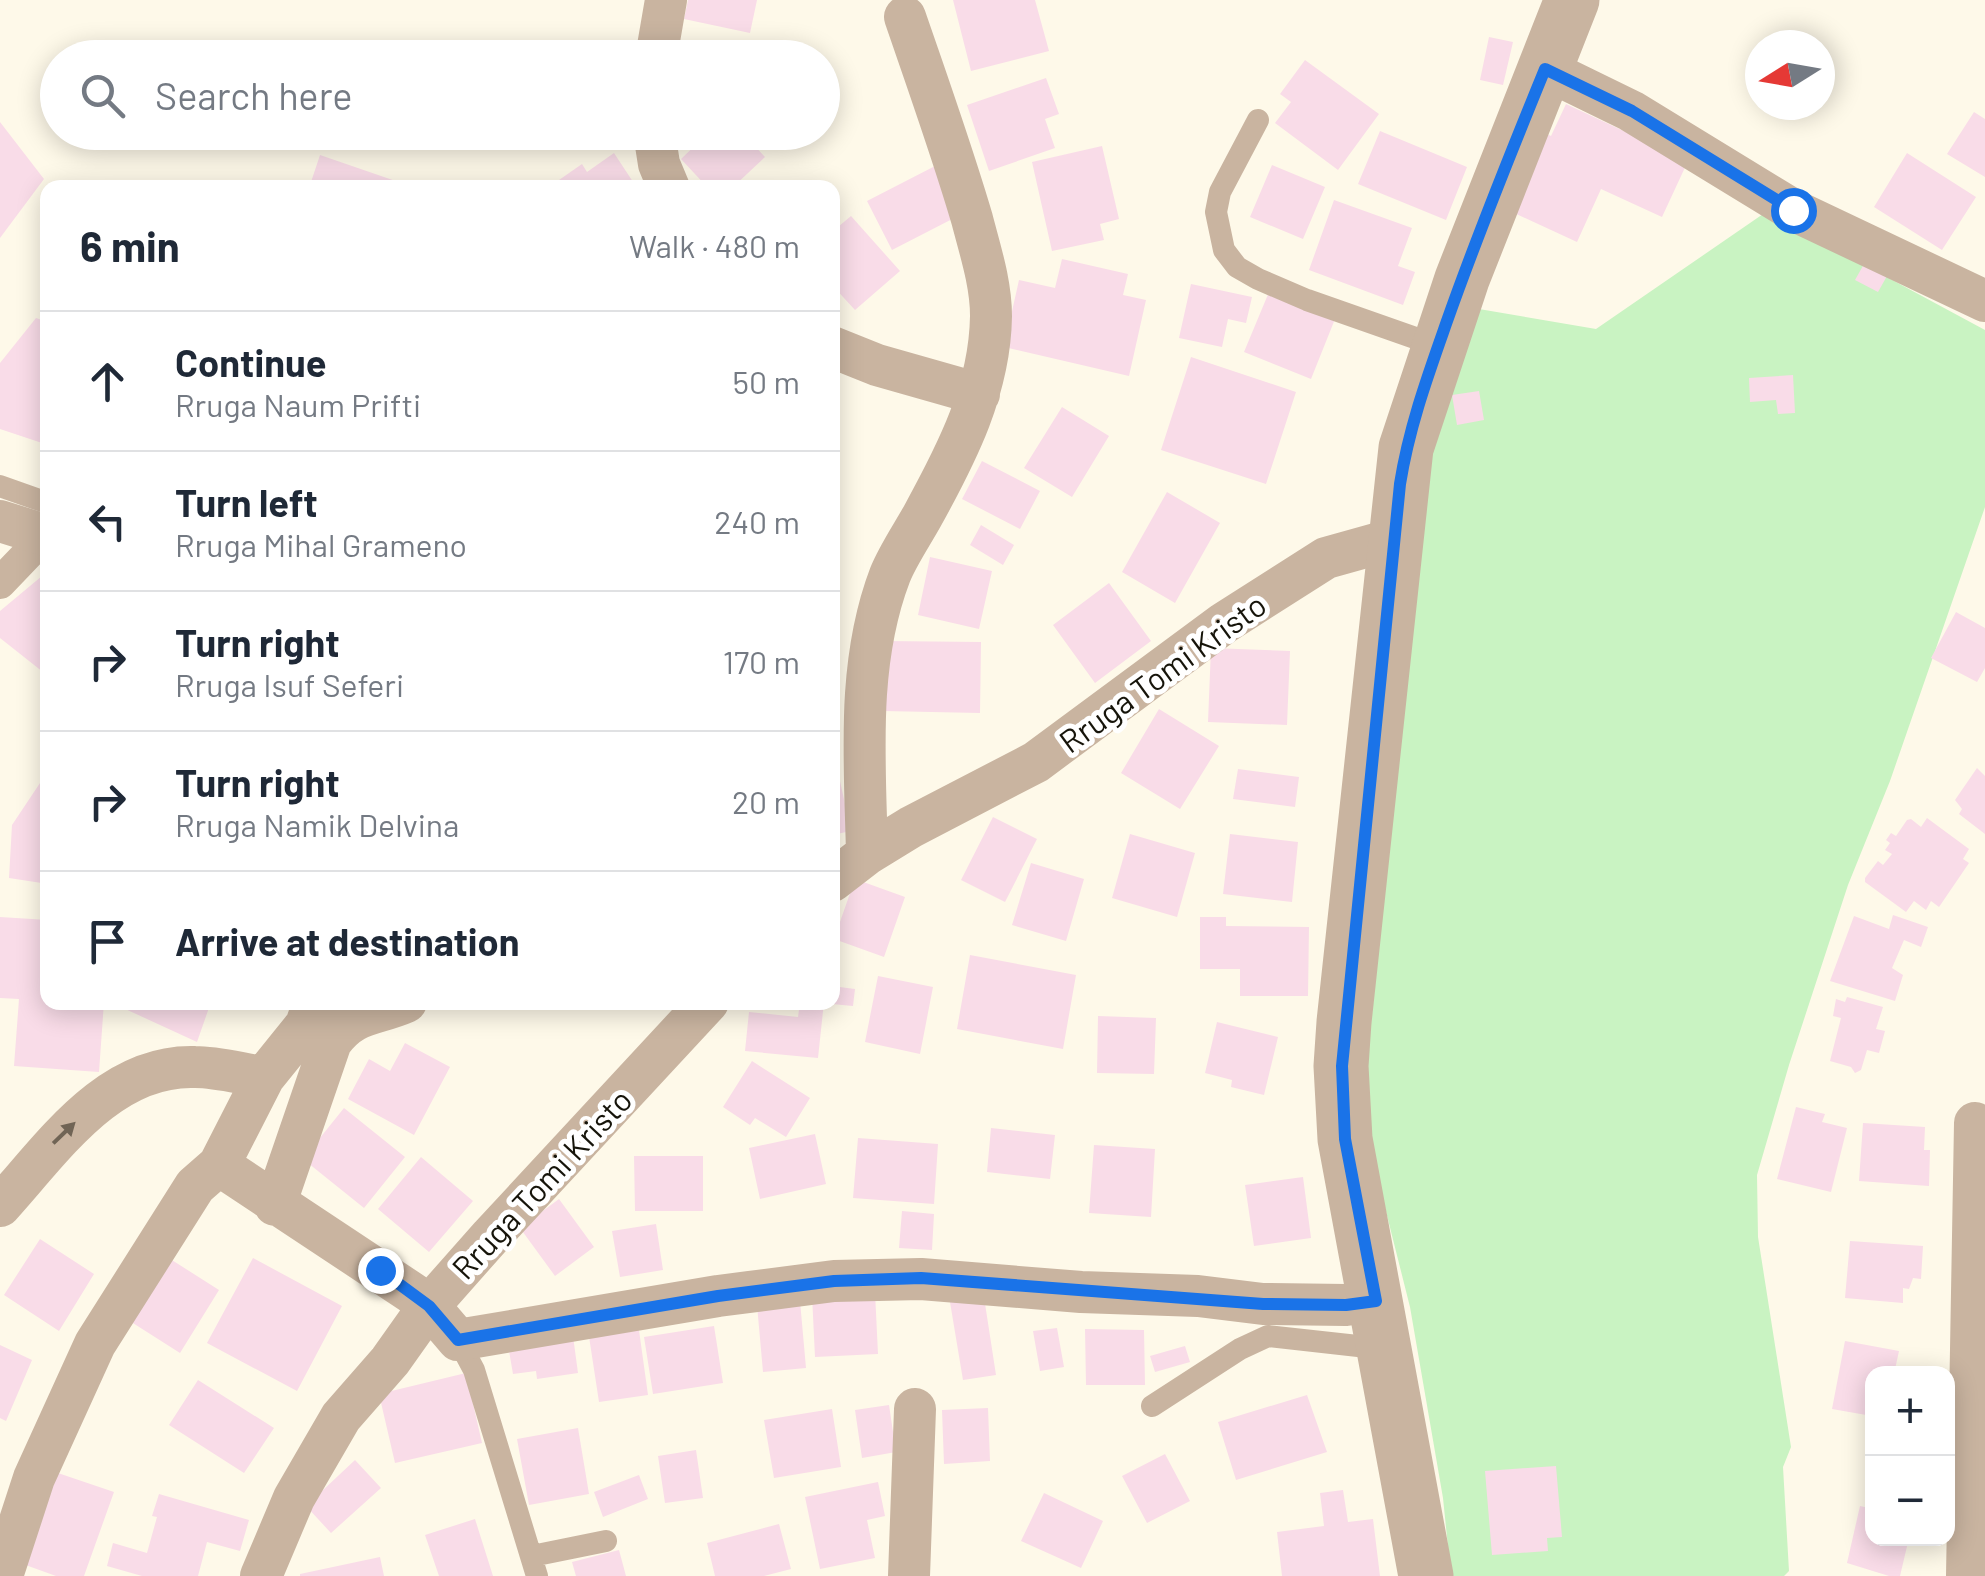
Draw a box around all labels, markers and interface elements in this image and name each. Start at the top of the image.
north arrow [1745,30,1835,120]
search box [40,40,840,150]
icon: search [75,68,130,123]
text: Search here [155,72,353,118]
route start [1771,188,1817,234]
text: 6 min [80,220,180,270]
text: Walk · 480 m [629,226,800,264]
text: Continue [175,339,326,385]
icon: ahead [80,354,135,409]
text: 50 m [733,362,800,400]
text: Rruga Naum Prifti [175,385,421,423]
text: Turn left [175,479,318,525]
icon: left [80,494,135,549]
text: 240 m [714,502,800,540]
text: Rruga Mihal Grameno [175,525,467,563]
street label: Rruga Tomi Kristo [1051,584,1273,760]
text: Turn right [175,619,340,665]
icon: right [80,634,135,689]
text: 170 m [723,642,800,680]
text: Rruga Isuf Seferi [175,665,404,703]
text: Turn right [175,759,340,805]
icon: right [80,774,135,829]
text: 20 m [732,782,800,820]
text: Rruga Namik Delvina [175,805,459,843]
icon: arrive [80,914,135,969]
text: Arrive at destination [175,918,520,964]
street label: Rruga Tomi Kristo [443,1080,639,1286]
one-way arrow [52,1122,76,1145]
route end [358,1248,404,1294]
map controls [1865,1366,1955,1546]
button: + [1865,1366,1955,1456]
button: − [1865,1456,1955,1546]

